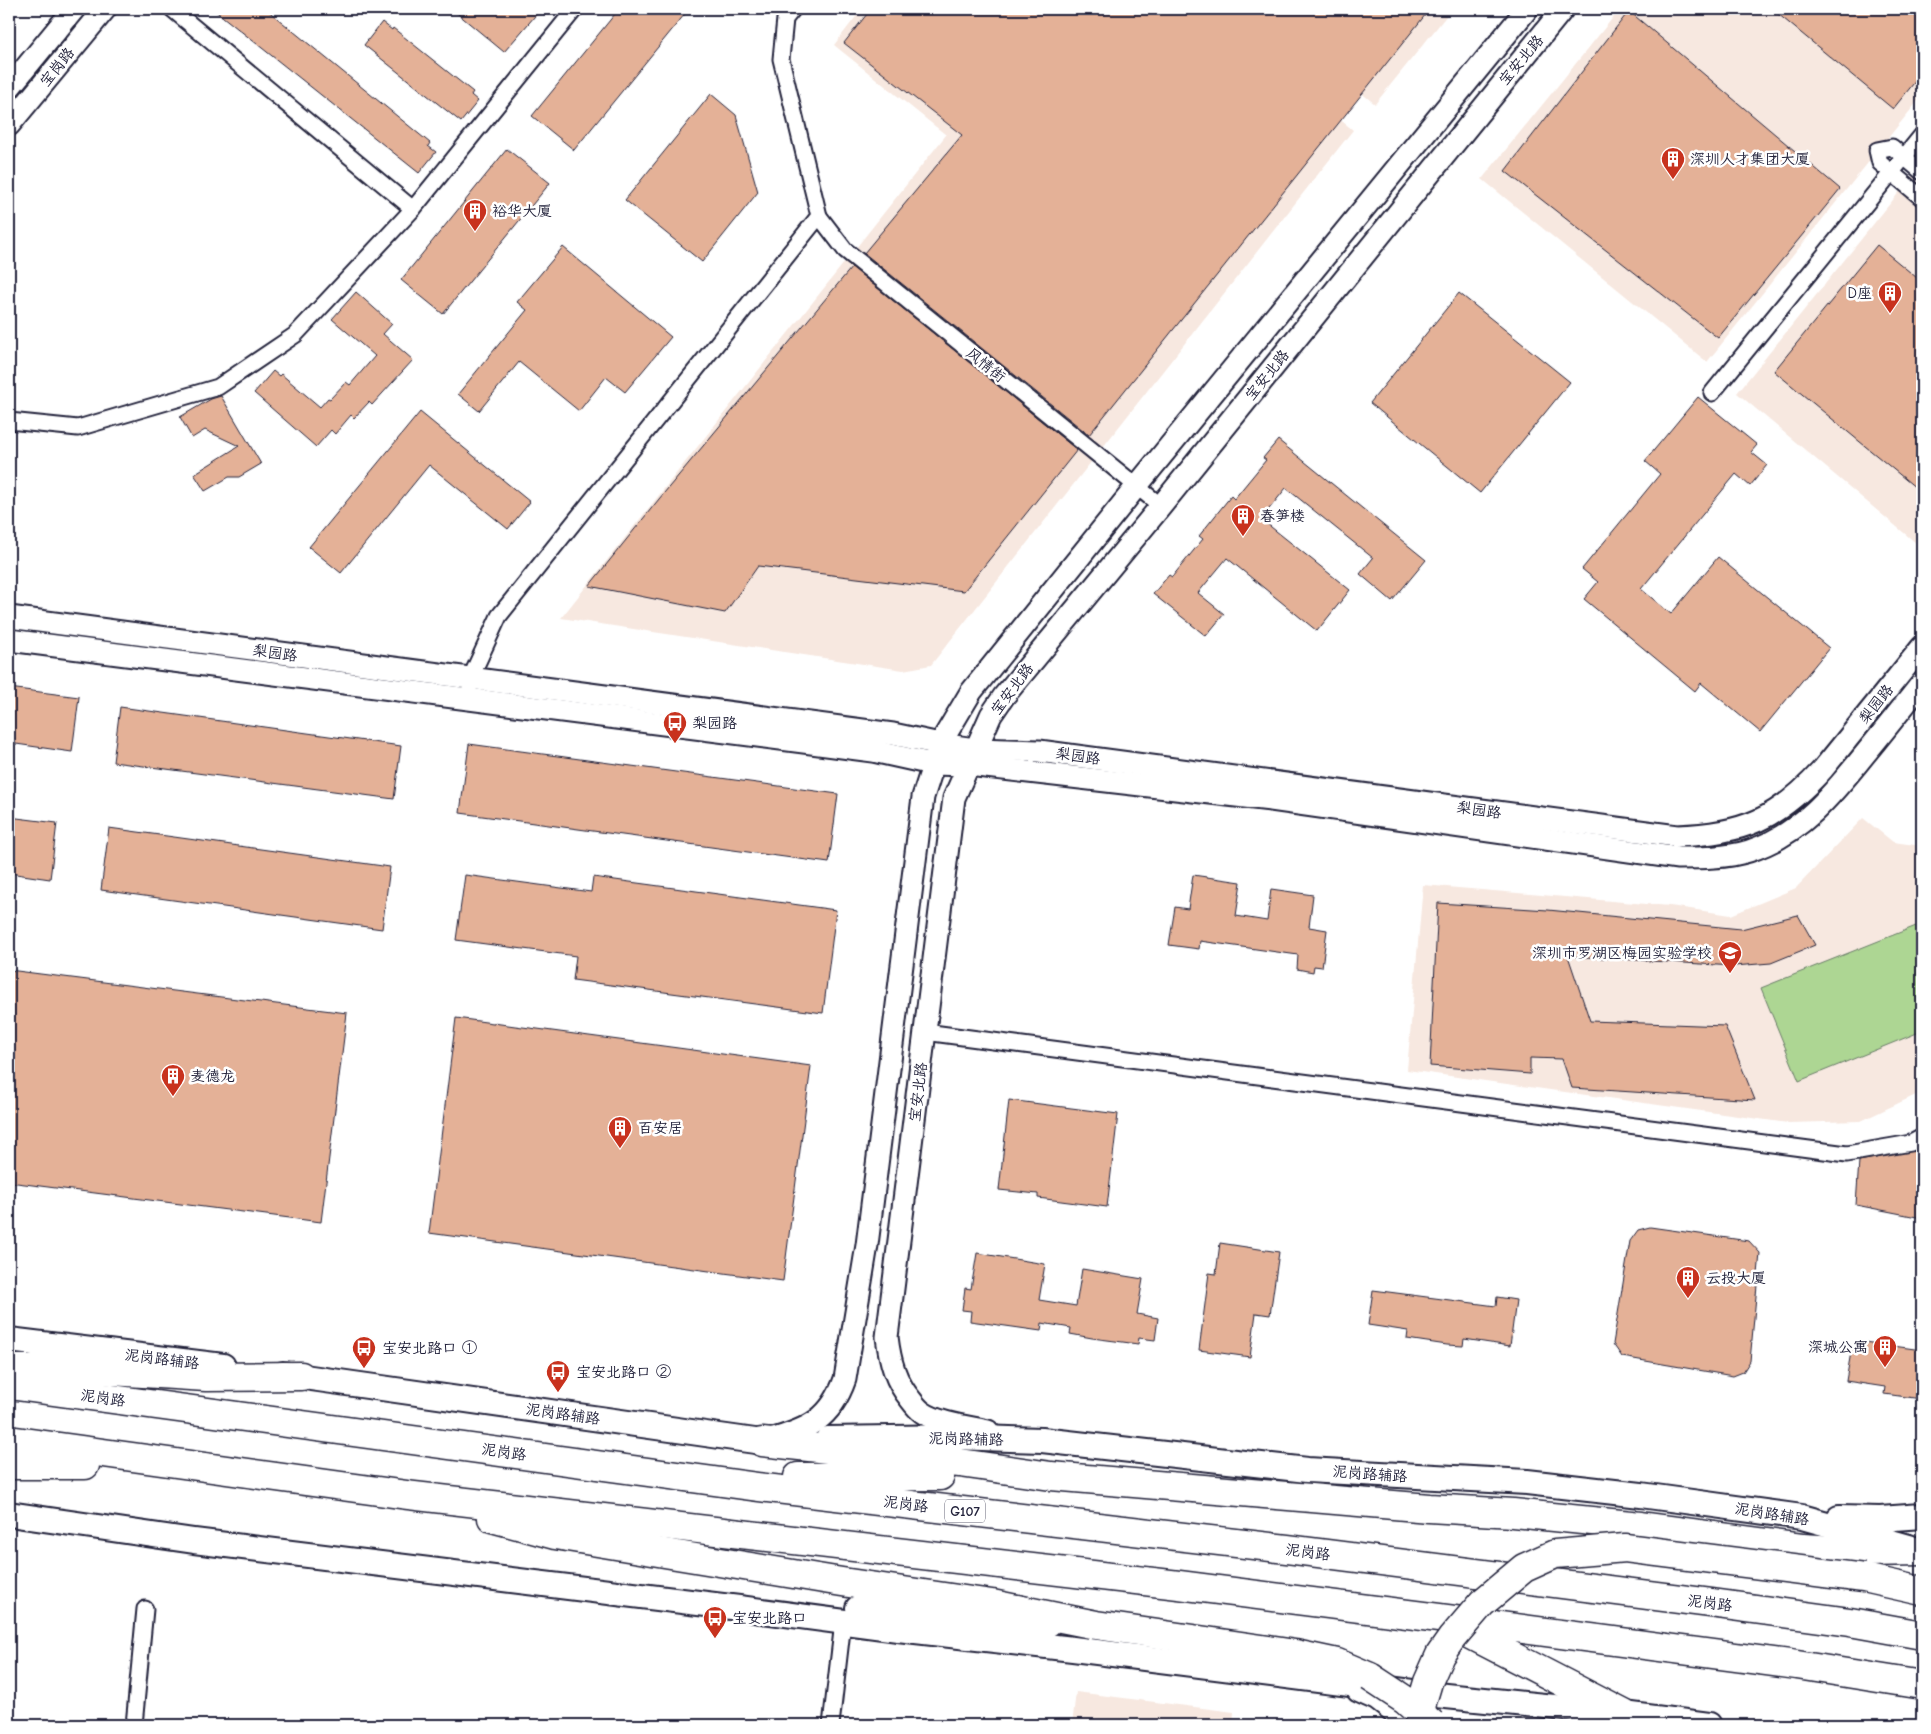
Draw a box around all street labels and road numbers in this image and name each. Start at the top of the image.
street label: 宝安北路 [1495,31,1547,89]
street label: 宝岗路 [36,44,78,90]
street label: 风情街 [963,344,1009,386]
street label: 宝安北路 [1241,346,1293,404]
street label: 梨园路 [251,641,299,665]
street label: 宝安北路 [987,660,1037,718]
street label: 梨园路 [1855,681,1897,727]
street label: 梨园路 [1054,744,1102,768]
street label: 梨园路 [1455,798,1503,822]
street label: 宝安北路 [905,1061,931,1123]
street label: 泥岗路辅路 [124,1345,200,1373]
street label: 泥岗路 [79,1386,127,1410]
street label: 泥岗路辅路 [525,1400,601,1428]
street label: 泥岗路辅路 [928,1429,1004,1449]
street label: 泥岗路 [480,1440,528,1464]
street label: 泥岗路辅路 [1332,1462,1408,1486]
street label: 泥岗路 [883,1492,929,1516]
street label: 泥岗路辅路 [1734,1499,1810,1529]
road number: G107 [945,1500,985,1522]
street label: 泥岗路 [1285,1540,1331,1564]
street label: 泥岗路 [1687,1591,1733,1615]

